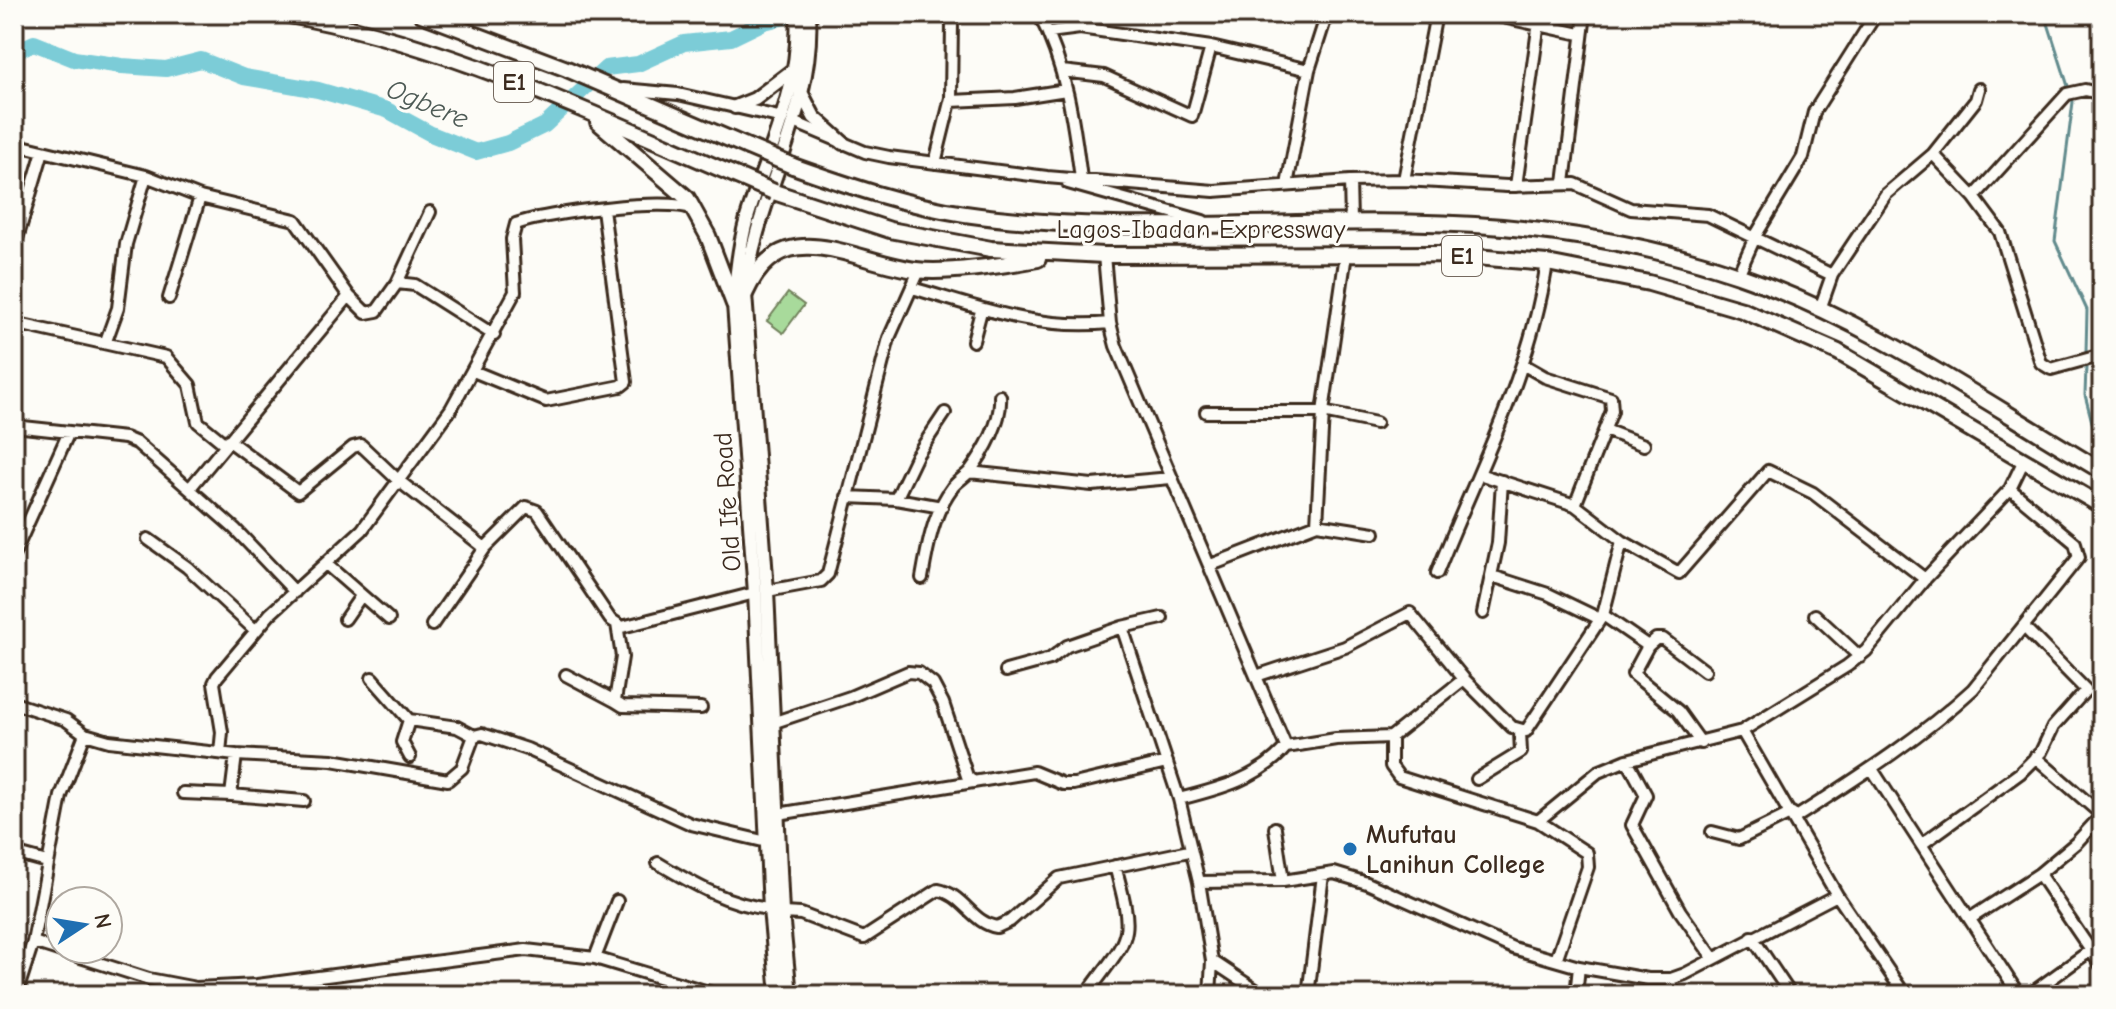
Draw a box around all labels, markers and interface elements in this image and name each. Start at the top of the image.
road number: E1 [494,62,534,102]
water label: Ogbere [382,72,473,135]
street label: Lagos-Ibadan Expressway [1057,215,1346,245]
road number: E1 [1442,236,1482,276]
street label: Old Ife Road [708,431,748,573]
place label: Mufutau Lanihun College [1366,820,1545,880]
marker: Mufutau Lanihun College [1341,840,1359,858]
north arrow [44,885,124,965]
text: N [88,911,117,931]

